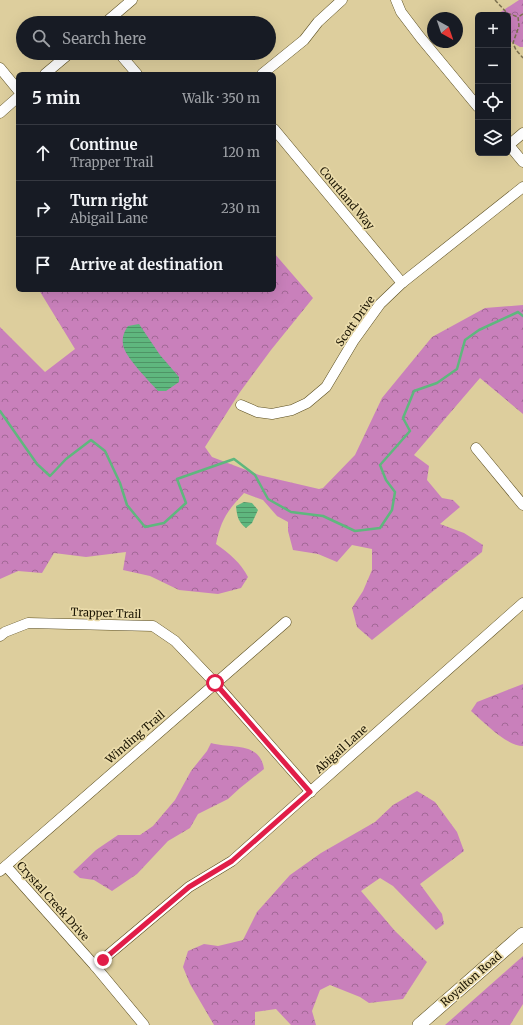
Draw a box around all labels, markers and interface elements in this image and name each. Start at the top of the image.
north arrow [427,12,463,48]
map controls [475,12,511,156]
button: + [475,12,511,48]
search box [16,16,276,60]
icon: search [30,27,52,49]
text: Search here [62,29,146,48]
button: − [475,48,511,84]
button: locate [475,84,511,120]
text: 5 min [32,87,80,109]
text: Walk · 350 m [182,90,260,107]
button: layers [475,120,511,156]
text: Continue [70,135,138,154]
icon: ahead [32,142,54,164]
text: 120 m [222,144,260,161]
text: Trapper Trail [70,154,154,171]
street label: Courtland Way [317,164,378,233]
text: Turn right [70,191,148,210]
icon: right [32,198,54,220]
text: 230 m [221,200,260,217]
text: Abigail Lane [70,210,148,227]
icon: arrive [32,254,54,276]
text: Arrive at destination [70,255,223,274]
street label: Scott Drive [333,293,378,349]
street label: Trapper Trail [70,605,142,621]
route start [206,674,224,692]
street label: Winding Trail [102,707,168,767]
street label: Abigail Lane [311,722,370,777]
street label: Crystal Creek Drive [14,858,92,944]
street label: Royalton Road [438,948,505,1009]
route end [94,951,112,969]

